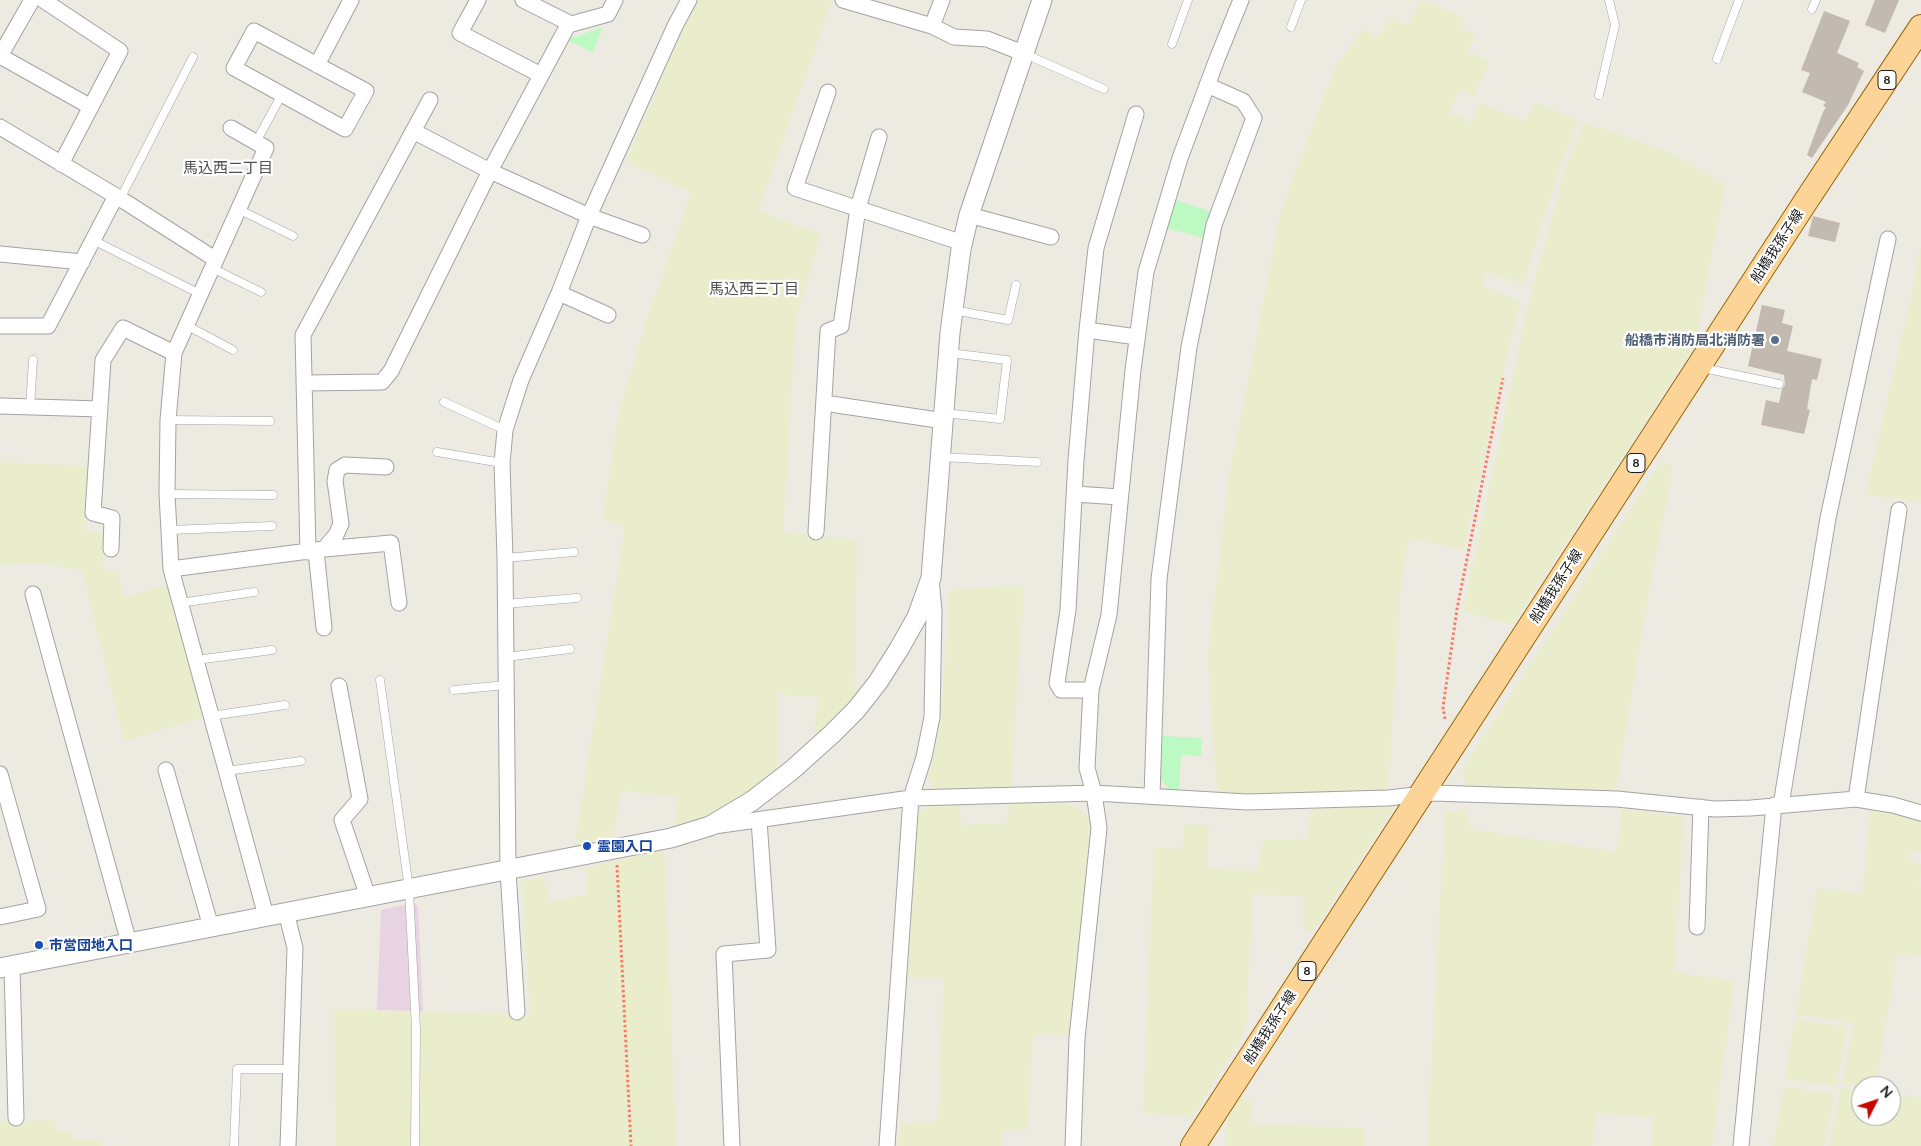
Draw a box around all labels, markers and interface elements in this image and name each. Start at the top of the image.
road number: 8 [1878,70,1896,90]
district label: 馬込西二丁目 [183,159,273,177]
street label: 船橋我孫子線 [1747,206,1807,286]
district label: 馬込西三丁目 [709,280,799,298]
place label: 船橋市消防局北消防署 [1625,332,1765,348]
marker: 船橋市消防局北消防署 [1769,334,1781,346]
road number: 8 [1627,453,1645,472]
street label: 船橋我孫子線 [1526,546,1586,626]
place label: 霊園入口 [597,838,653,854]
marker: 霊園入口 [581,840,593,852]
place label: 市営団地入口 [49,937,133,953]
marker: 市営団地入口 [33,939,45,951]
road number: 8 [1298,961,1316,980]
street label: 船橋我孫子線 [1240,987,1300,1067]
north arrow [1851,1076,1901,1126]
text: N [1877,1082,1897,1101]

